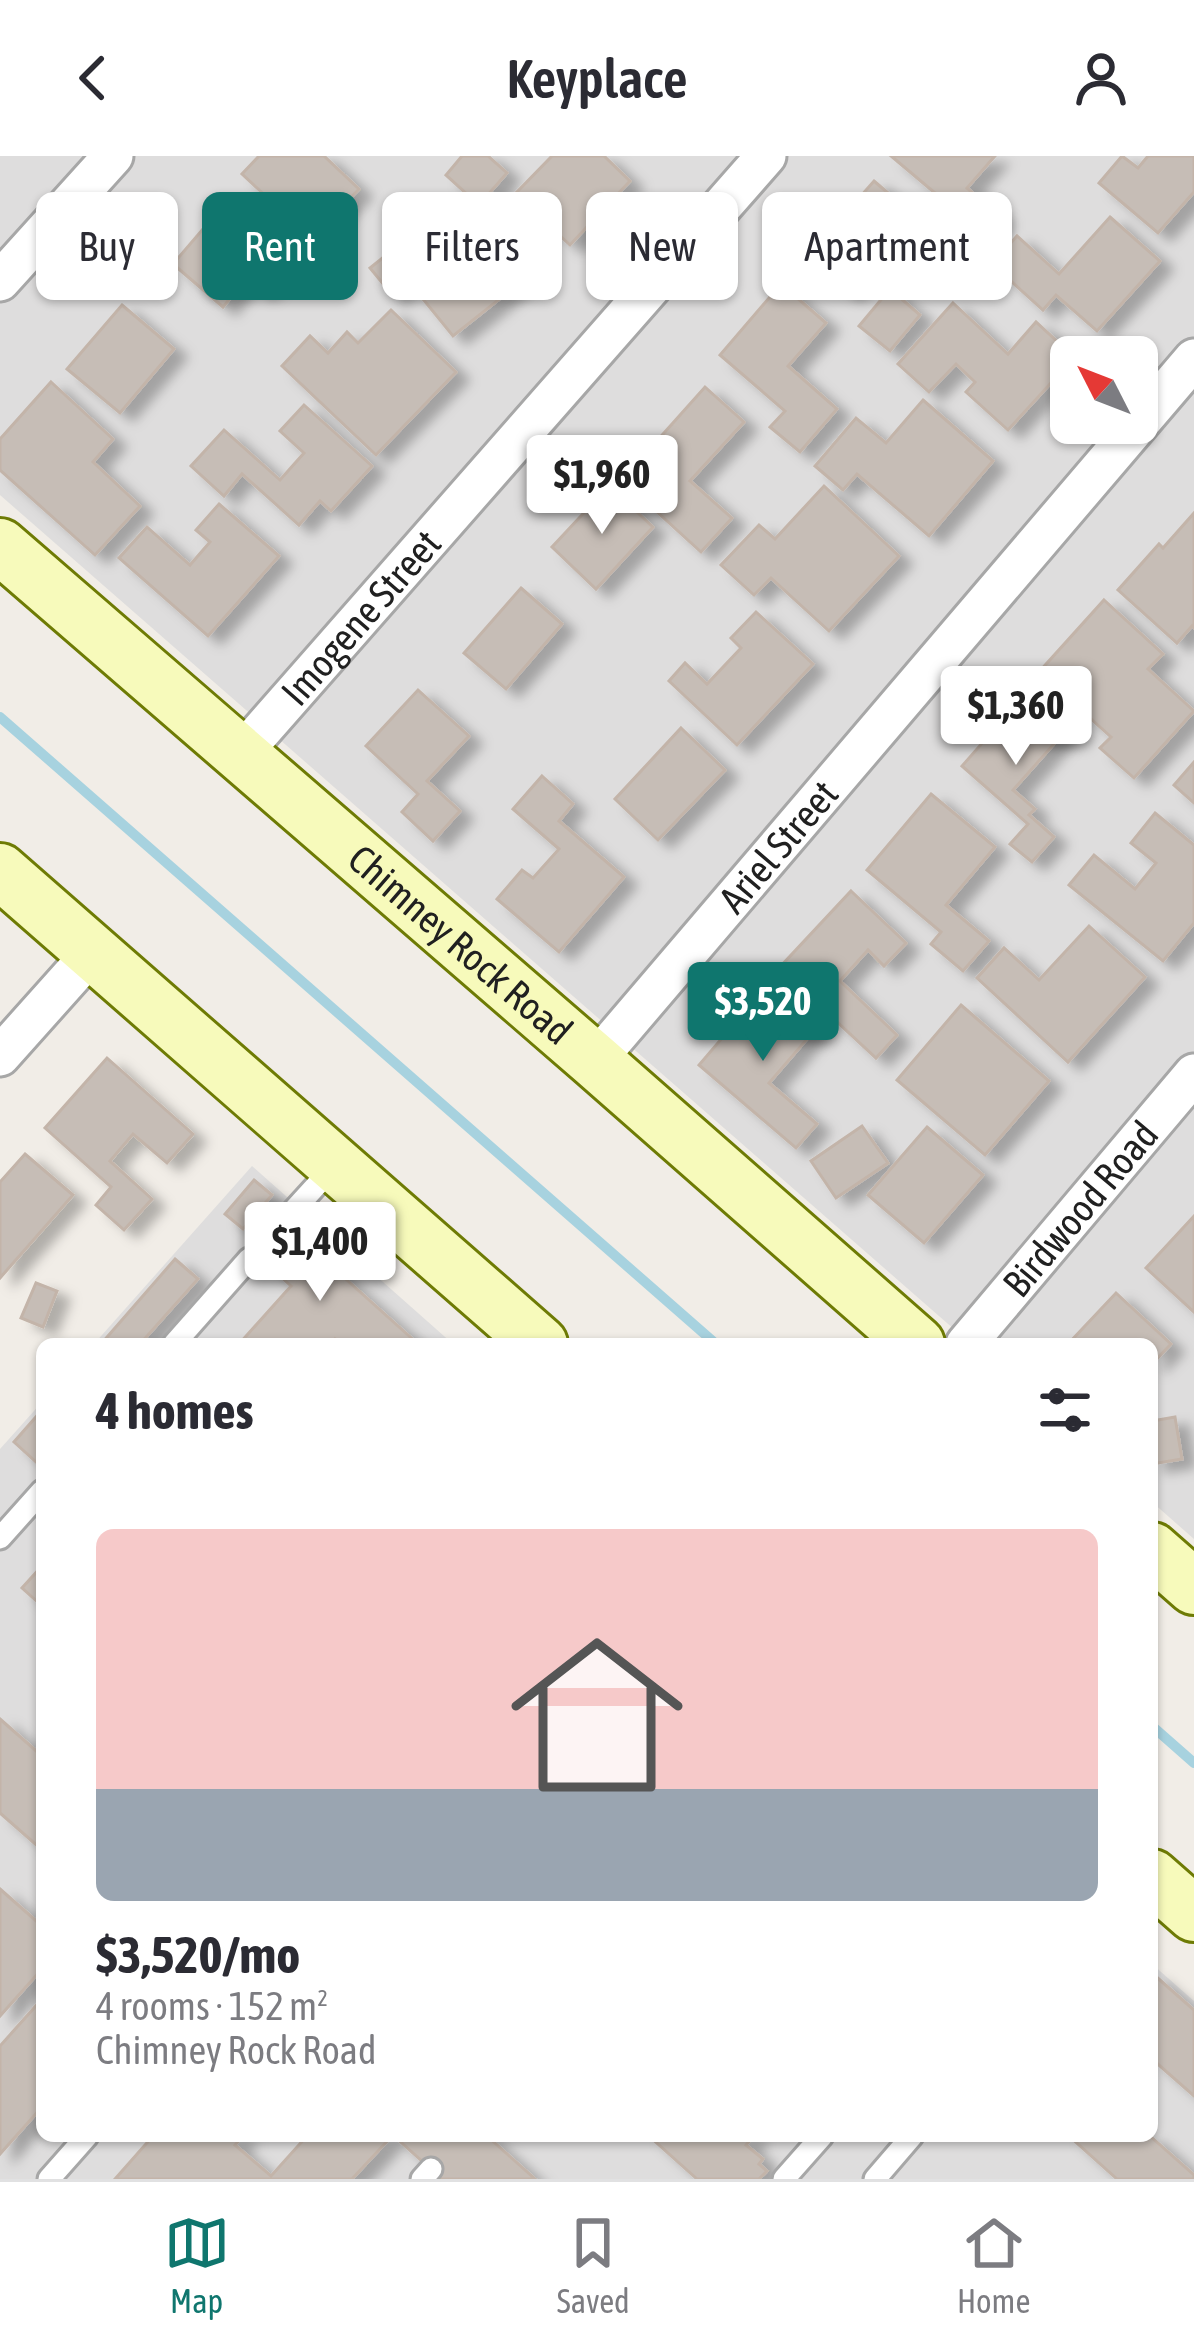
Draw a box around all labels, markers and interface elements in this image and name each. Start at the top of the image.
icon: back [60,45,126,111]
icon: person [1068,45,1134,111]
text: Keyplace [506,48,688,109]
chip: Buy [36,192,178,300]
chip: Rent [202,192,358,300]
chip: Filters [382,192,562,300]
chip: New [586,192,738,300]
chip: Apartment [762,192,1012,300]
north arrow [1050,336,1158,444]
map controls [1050,336,1158,444]
pin: $1,960 [504,435,700,537]
text: $1,960 [554,452,650,496]
street label: Imogene Street [272,521,449,714]
pin: $1,360 [918,666,1114,768]
text: $1,360 [968,683,1064,727]
street label: Ariel Street [710,772,846,921]
street label: Chimney Rock Road [340,836,581,1053]
pin: $3,520 [665,962,861,1064]
text: $3,520 [715,979,811,1023]
street label: Birdwood Road [994,1112,1167,1305]
pin: $1,400 [222,1202,418,1304]
text: $1,400 [272,1219,368,1263]
icon: filters [1032,1377,1098,1443]
text: 4 homes [96,1381,254,1440]
icon: home [489,1607,705,1823]
text: $3,520/mo [96,1925,300,1984]
text: 4 rooms · 152 m² [96,1984,328,2028]
text: Chimney Rock Road [96,2028,376,2072]
tab: Map [164,2210,230,2320]
tab: Saved [557,2210,630,2320]
tab: Home [957,2210,1030,2320]

